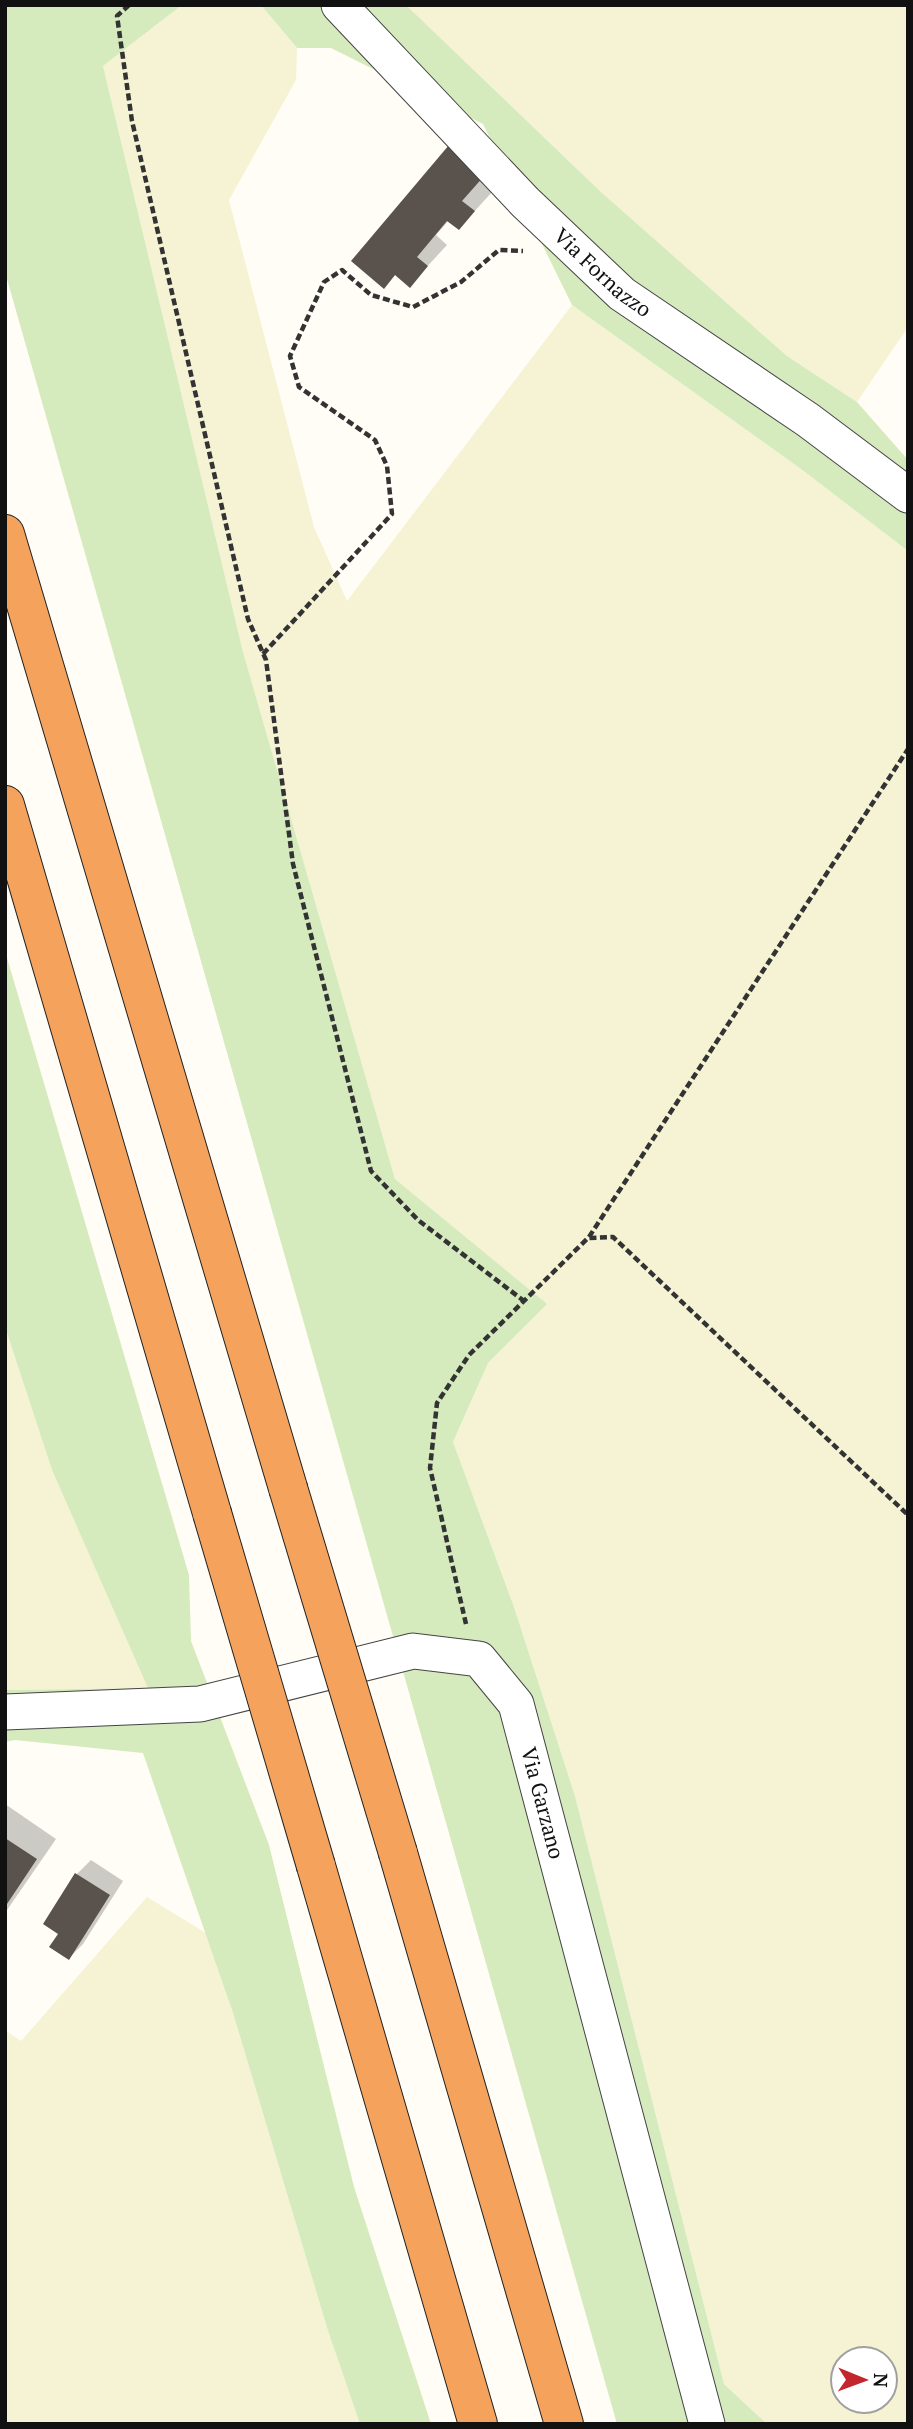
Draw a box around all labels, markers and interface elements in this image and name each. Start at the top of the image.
street label: Via Fornazzo [548,221,657,323]
street label: Via Garzano [515,1744,571,1862]
north arrow [829,2345,899,2415]
text: N [869,2373,894,2388]

